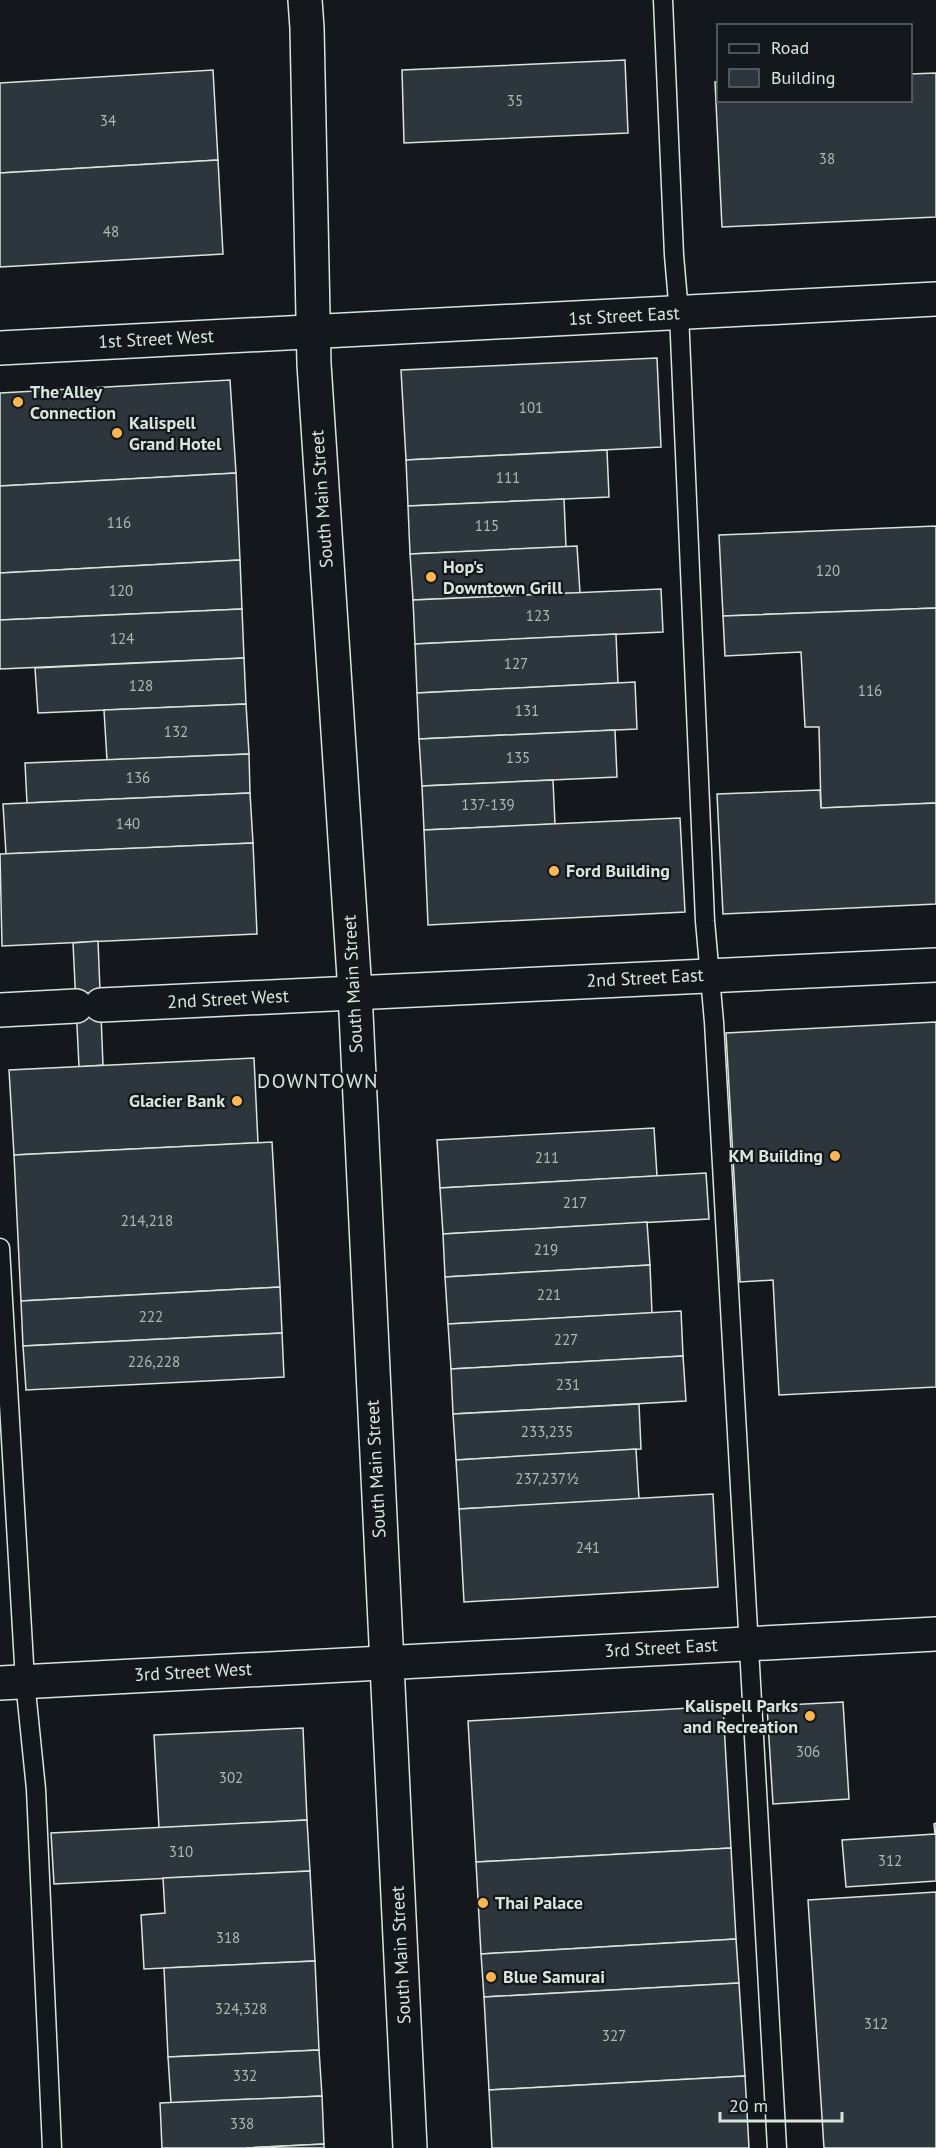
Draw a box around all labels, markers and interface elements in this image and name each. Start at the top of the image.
legend [717,24,912,102]
text: Road [771,36,809,59]
text: Building [771,66,835,89]
house number: 35 [507,91,523,110]
house number: 34 [100,111,116,130]
house number: 38 [819,149,835,168]
house number: 48 [103,222,119,241]
street label: 1st Street East [568,301,680,330]
street label: 1st Street West [98,324,214,353]
place label: The Alley Connection [30,380,116,424]
marker: The Alley Connection [11,395,25,409]
house number: 101 [519,398,543,417]
place label: Kalispell Grand Hotel [129,411,222,455]
marker: Kalispell Grand Hotel [110,426,124,440]
street label: South Main Street [305,429,338,569]
house number: 111 [496,468,520,487]
house number: 116 [107,513,131,532]
house number: 115 [475,516,499,535]
place label: Hop's Downtown Grill [443,555,563,599]
house number: 120 [816,561,840,580]
marker: Hop's Downtown Grill [424,570,438,584]
house number: 120 [109,581,133,600]
house number: 123 [526,606,550,625]
house number: 124 [110,629,134,648]
house number: 127 [504,654,528,673]
house number: 128 [129,676,153,695]
house number: 116 [858,681,882,700]
house number: 131 [515,701,539,720]
house number: 132 [164,722,188,741]
house number: 135 [506,748,530,767]
house number: 136 [126,768,150,787]
house number: 137-139 [461,795,515,814]
house number: 140 [116,814,140,833]
place label: Ford Building [566,859,670,882]
marker: Ford Building [547,864,561,878]
street label: South Main Street [337,914,368,1054]
street label: 2nd Street East [586,963,704,992]
street label: 2nd Street West [167,984,289,1013]
district label: DOWNTOWN [257,1068,379,1094]
place label: Glacier Bank [129,1089,225,1112]
marker: Glacier Bank [230,1094,244,1108]
place label: KM Building [728,1144,823,1167]
house number: 211 [535,1148,559,1167]
marker: KM Building [828,1149,842,1163]
house number: 217 [563,1193,587,1212]
house number: 214,218 [121,1211,173,1230]
house number: 219 [534,1240,558,1259]
house number: 221 [537,1285,561,1304]
house number: 222 [139,1307,163,1326]
house number: 227 [554,1330,578,1349]
house number: 226,228 [128,1352,180,1371]
house number: 231 [556,1375,580,1394]
street label: South Main Street [360,1399,391,1539]
house number: 233,235 [521,1422,573,1441]
house number: 237,237½ [515,1469,579,1488]
house number: 241 [576,1538,600,1557]
street label: 3rd Street East [604,1633,718,1662]
street label: 3rd Street West [134,1657,252,1686]
place label: Kalispell Parks and Recreation [683,1694,798,1738]
marker: Kalispell Parks and Recreation [803,1709,817,1723]
house number: 306 [796,1742,820,1761]
house number: 302 [219,1768,243,1787]
house number: 310 [169,1842,193,1861]
house number: 312 [878,1851,902,1870]
street label: South Main Street [385,1885,416,2025]
place label: Thai Palace [495,1891,583,1914]
marker: Thai Palace [476,1896,490,1910]
house number: 318 [216,1928,240,1947]
place label: Blue Samurai [503,1965,605,1988]
marker: Blue Samurai [484,1970,498,1984]
house number: 324,328 [215,1999,267,2018]
house number: 312 [864,2014,888,2033]
house number: 327 [602,2026,626,2045]
house number: 332 [233,2066,257,2085]
scale bar [720,2085,842,2123]
text: 20 m [729,2094,768,2117]
house number: 338 [230,2114,254,2133]

